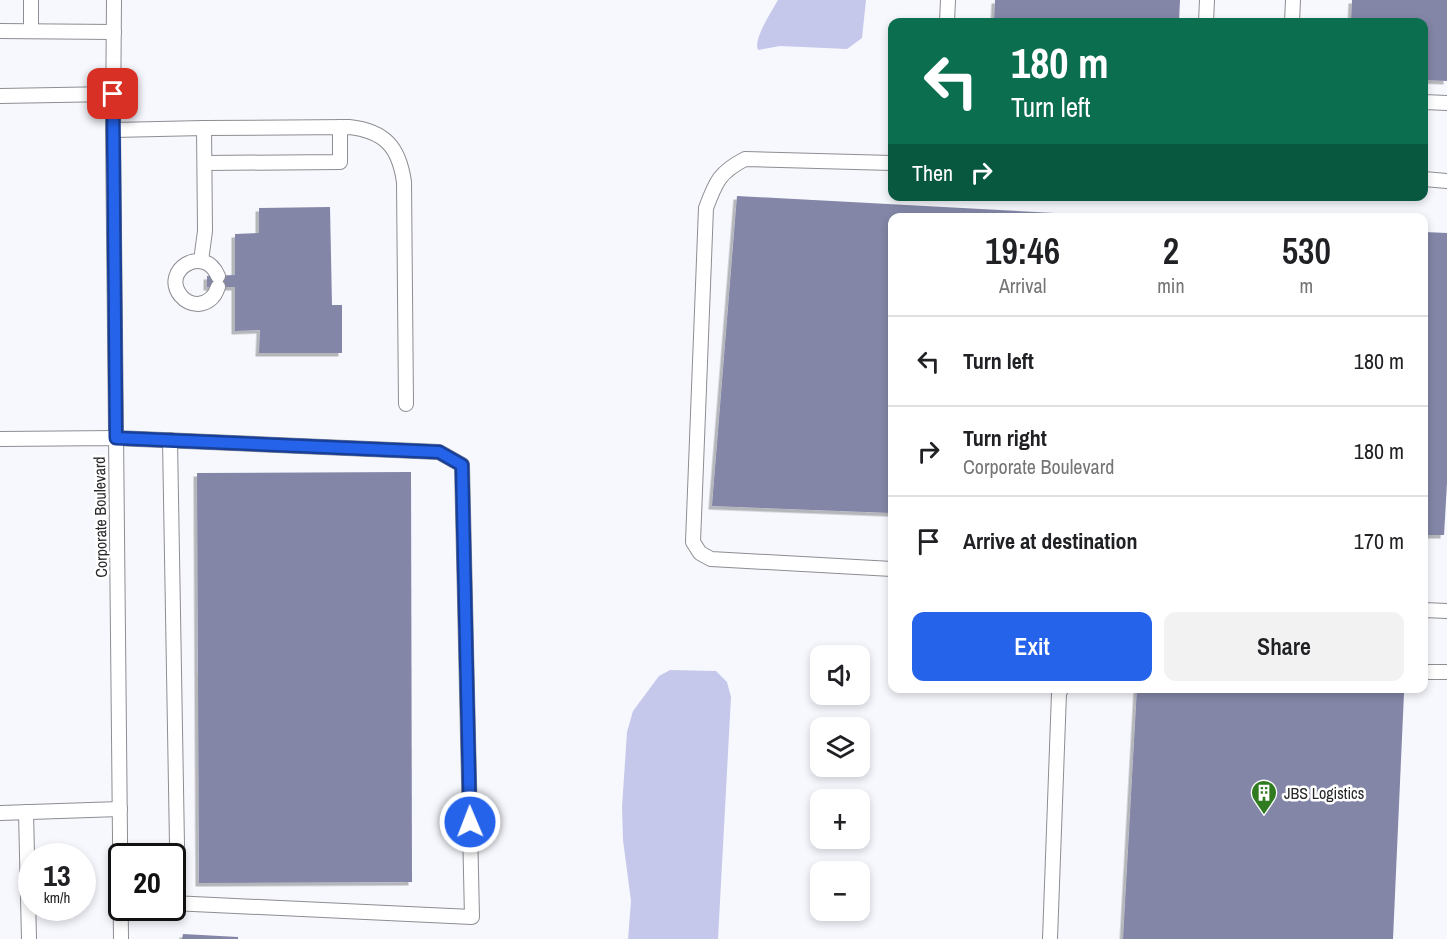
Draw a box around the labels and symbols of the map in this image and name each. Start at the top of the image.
pin [87,68,138,119]
street label: Corporate Boulevard [88,456,112,578]
building icon: JBS Logistics [1249,778,1279,816]
place label: JBS Logistics [1284,782,1364,804]
position arrow [438,790,502,854]
speed limit sign: 20 [108,843,186,921]

